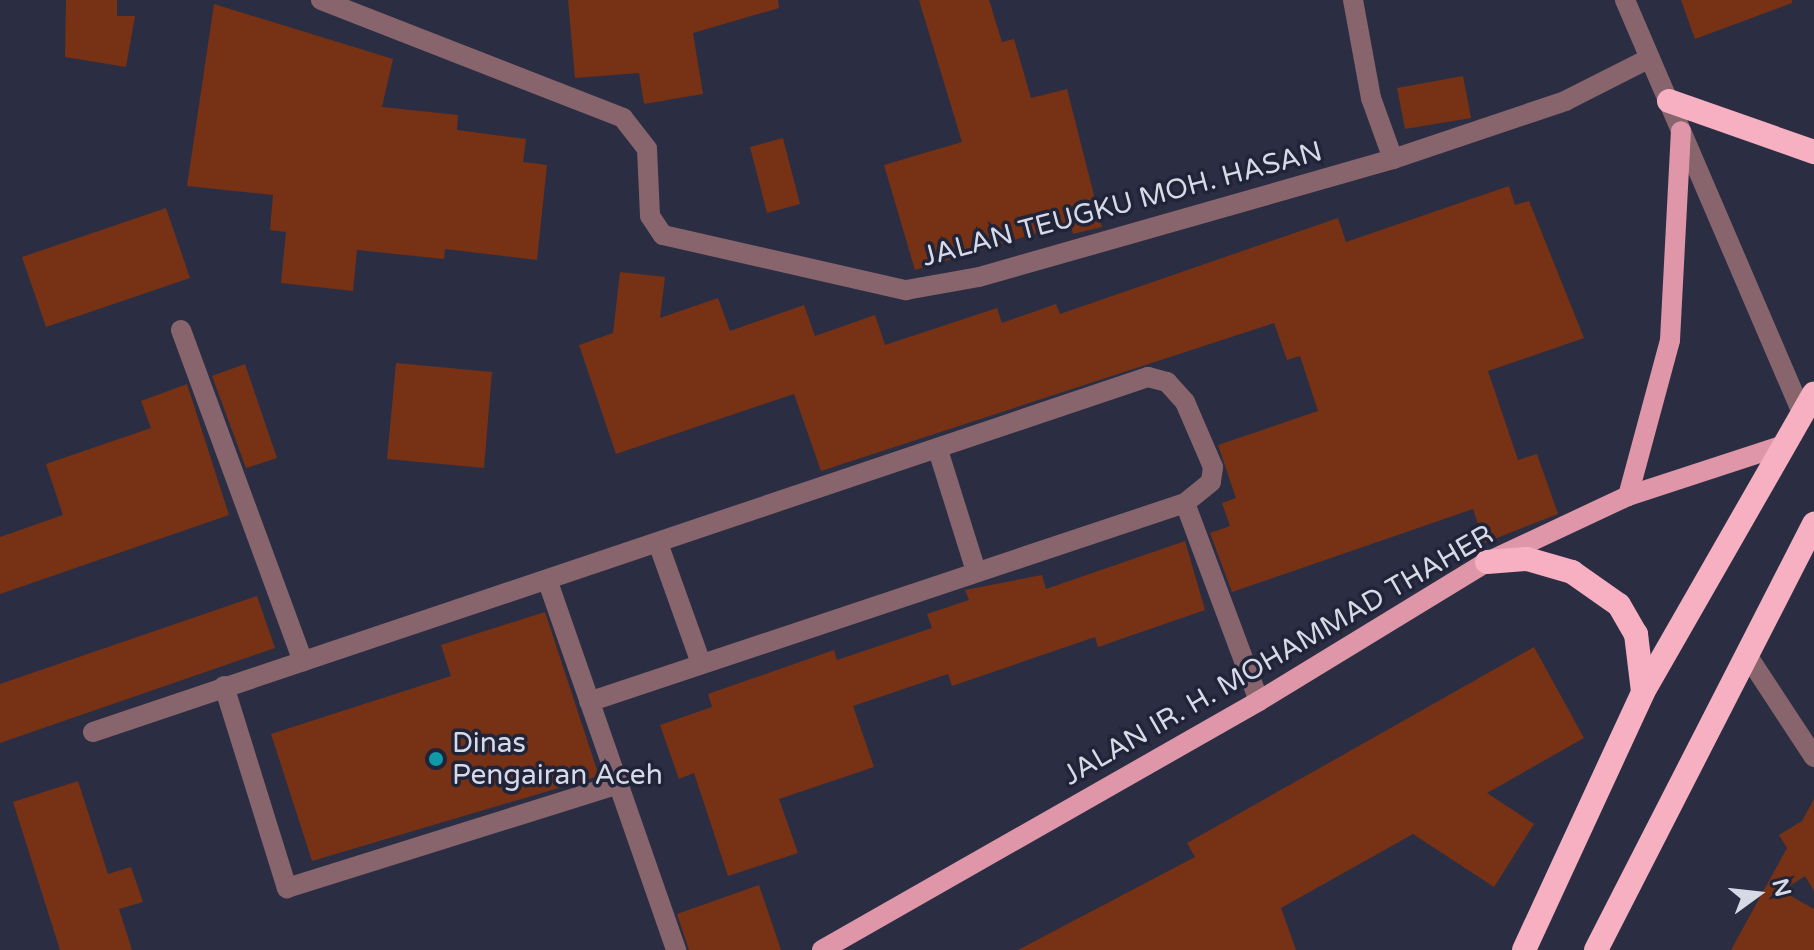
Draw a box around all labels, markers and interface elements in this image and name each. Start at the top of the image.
street label: JALAN TEUGKU MOH. HASAN [918,134,1326,274]
street label: JALAN IR. H. MOHAMMAD THAHER [1057,518,1499,792]
place label: Dinas Pengairan Aceh [452,726,663,792]
marker: Dinas Pengairan Aceh [427,750,445,768]
north arrow [1718,854,1798,934]
text: N [1766,876,1796,900]

